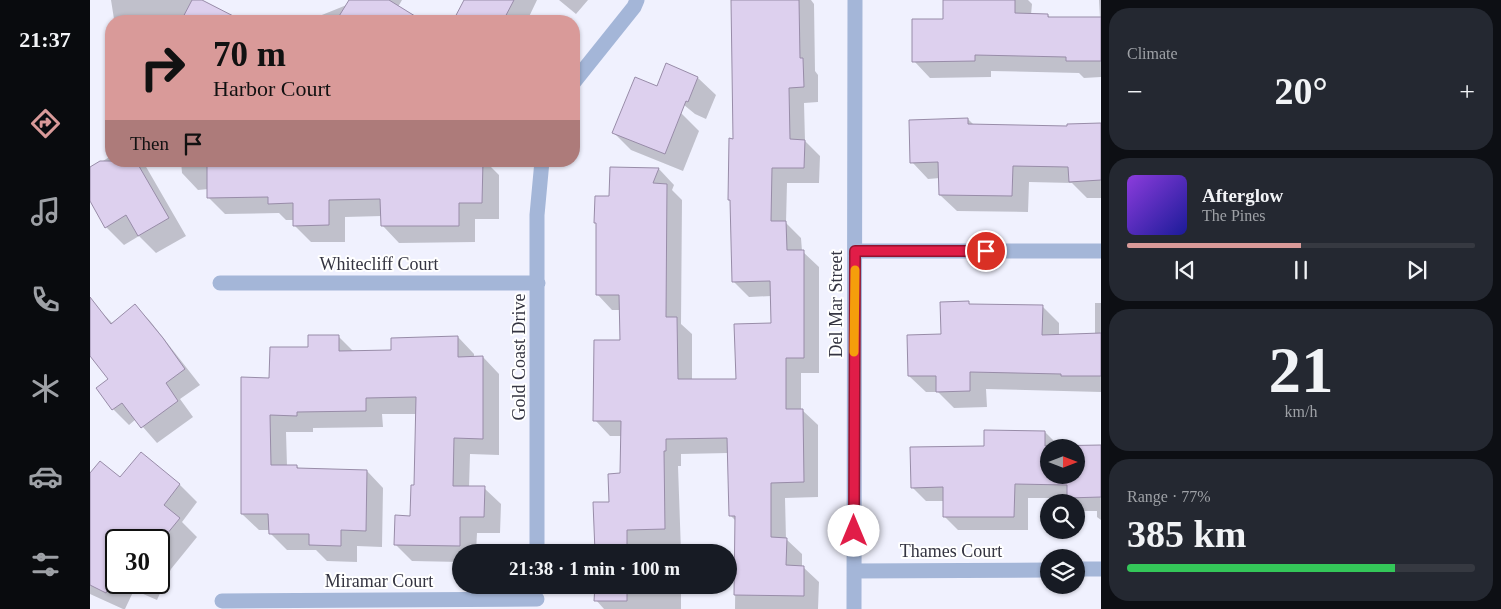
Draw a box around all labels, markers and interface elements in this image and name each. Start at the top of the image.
text: 21:37 [19,27,71,52]
icon: right [130,35,195,100]
text: 70 m [213,35,286,74]
text: Climate [1127,45,1178,62]
text: 20° [1274,70,1328,112]
text: Harbor Court [213,76,331,101]
text: − [1127,76,1143,107]
text: + [1459,76,1475,107]
icon: directions [28,106,63,141]
icon: arrive [179,130,207,158]
text: Then [130,133,169,154]
text: Afterglow [1202,185,1283,206]
icon: music [28,194,63,229]
text: The Pines [1202,207,1266,224]
pin [965,230,1007,272]
icon: arrive [972,237,1000,265]
street label: Del Mar Street [826,251,846,357]
street label: Whitecliff Court [319,254,439,274]
icon: previous [1171,256,1199,284]
icon: pause [1287,256,1315,284]
icon: next [1403,256,1431,284]
icon: phone [28,282,63,317]
street label: Gold Coast Drive [509,293,529,420]
text: 21 [1269,334,1334,406]
icon: climate [28,371,63,406]
text: km/h [1285,403,1317,420]
north arrow [1040,439,1085,484]
map controls [1040,439,1085,594]
icon: car [28,459,63,494]
text: Range · 77% [1127,488,1211,505]
button: search [1040,494,1085,539]
position arrow [827,504,879,556]
text: 385 km [1127,513,1246,555]
speed limit sign: 30 [105,529,170,594]
street label: Thames Court [900,541,1002,561]
icon: filters [28,547,63,582]
button: layers [1040,549,1085,594]
text: 21:38 · 1 min · 100 m [509,558,680,579]
street label: Miramar Court [325,571,433,591]

